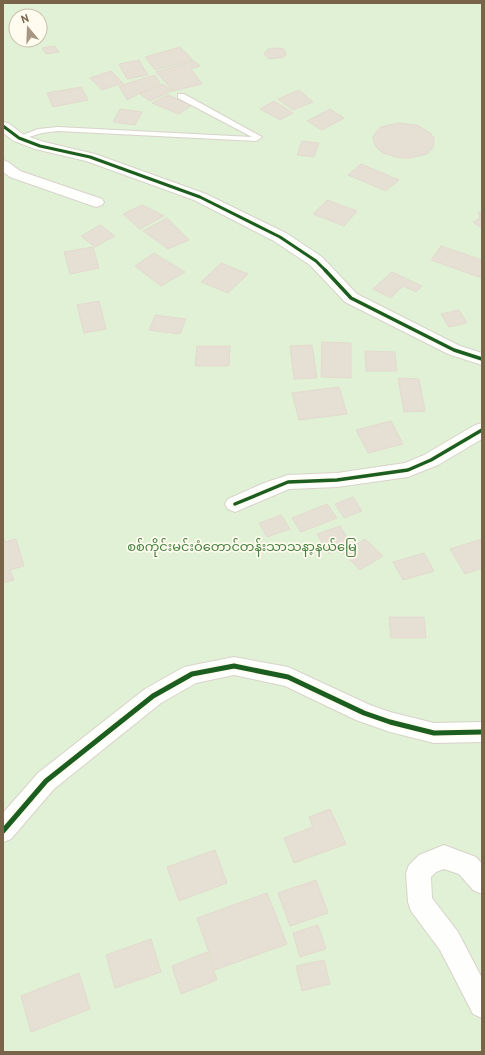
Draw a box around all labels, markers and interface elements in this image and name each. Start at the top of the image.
north arrow [8,8,48,48]
text: N [19,11,30,26]
park label: စစ်ကိုင်းမင်းဝံတောင်တန်းသာသနာ့နယ်မြေ [127,538,357,557]

